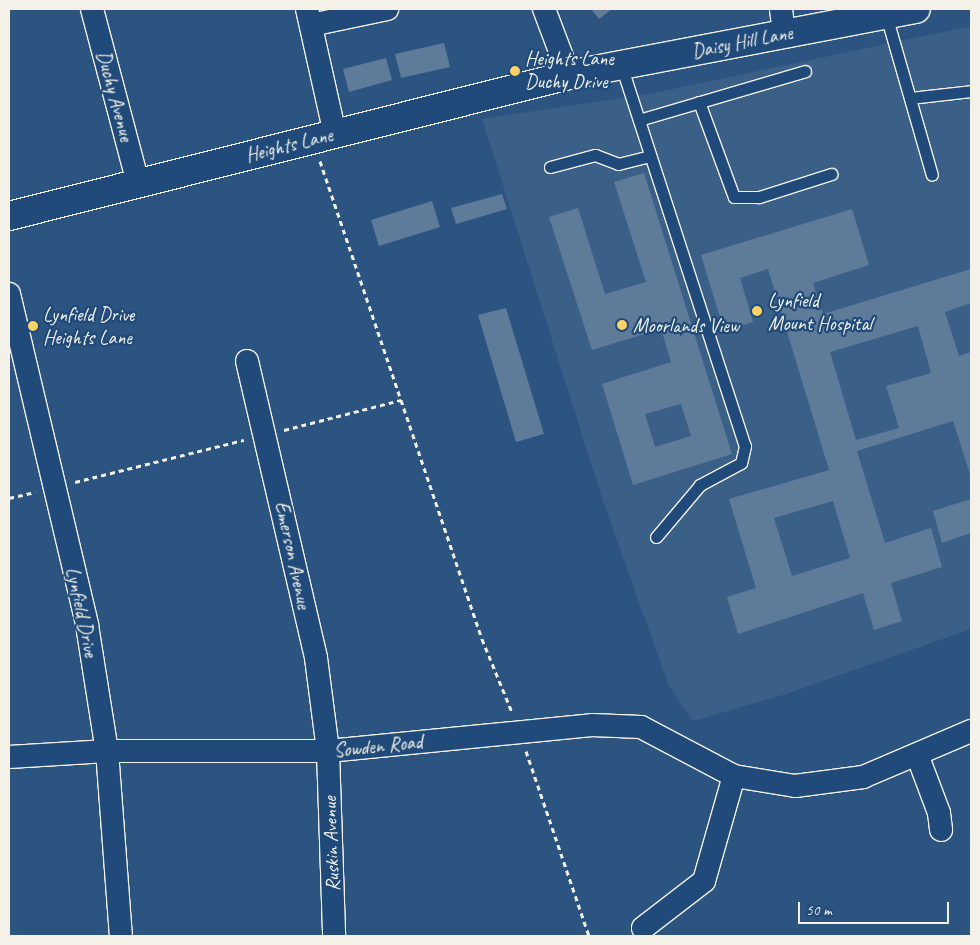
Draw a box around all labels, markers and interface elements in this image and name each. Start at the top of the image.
street label: Daisy Hill Lane [690,20,794,64]
place label: Heights Lane Duchy Drive [525,47,614,94]
street label: Duchy Avenue [91,48,139,144]
marker: Heights Lane Duchy Drive [509,65,521,77]
street label: Heights Lane [243,123,335,167]
place label: Lynfield Mount Hospital [768,288,872,335]
place label: Lynfield Drive Heights Lane [43,302,135,349]
marker: Lynfield Mount Hospital [750,304,764,318]
place label: Moorlands View [633,313,739,337]
marker: Moorlands View [615,318,629,332]
marker: Lynfield Drive Heights Lane [27,320,39,332]
street label: Emerson Avenue [270,499,316,611]
street label: Lynfield Drive [61,565,103,659]
street label: Sowden Road [333,729,423,763]
street label: Ruskin Avenue [317,796,345,892]
scale bar [800,892,951,924]
text: 50 m [806,901,832,920]

